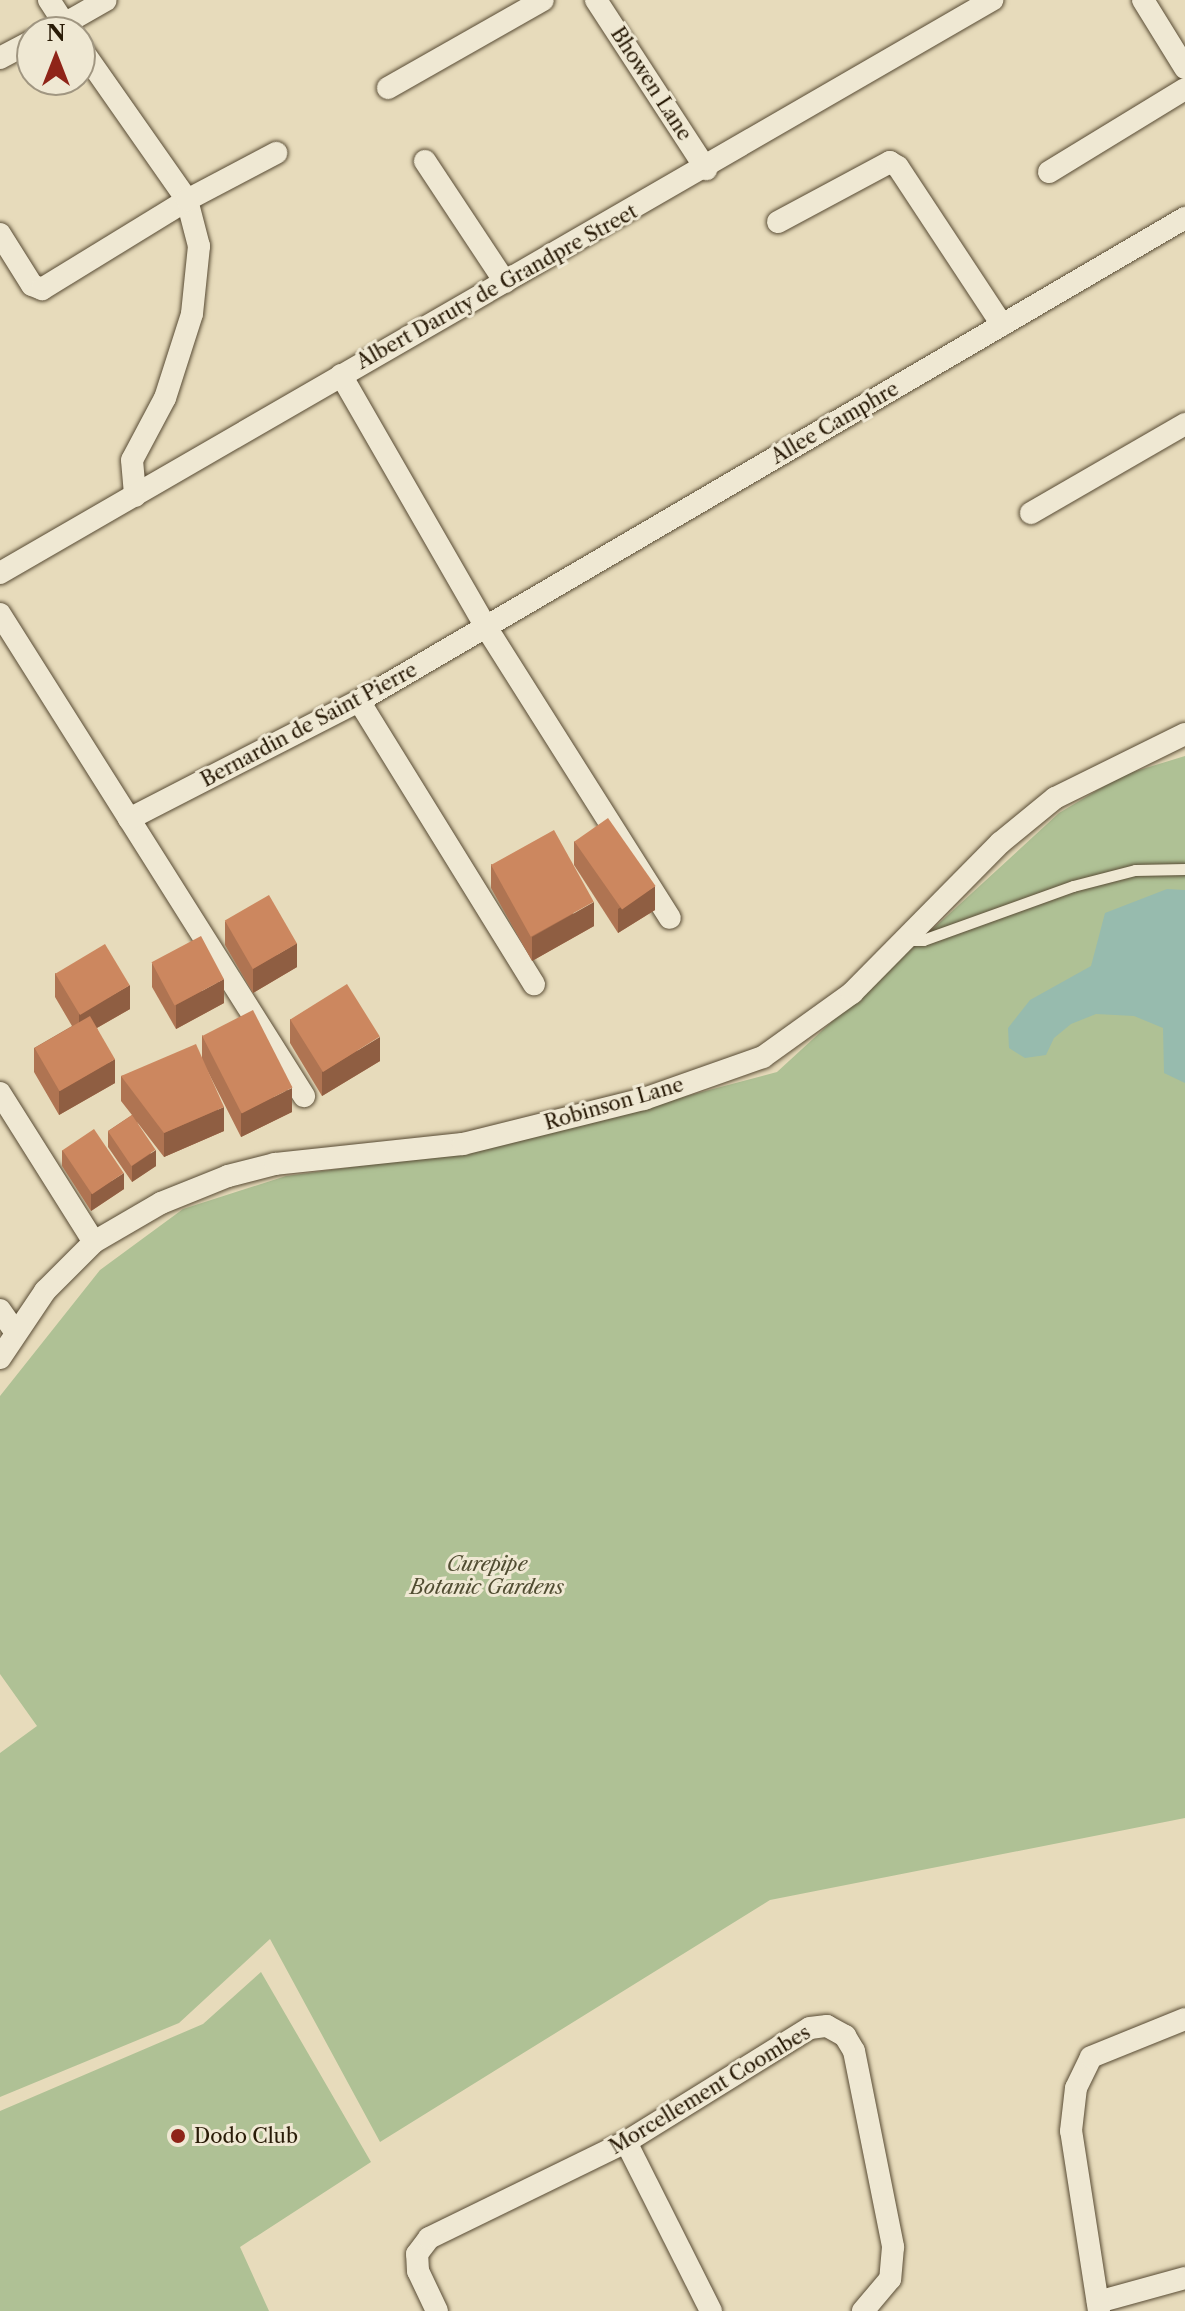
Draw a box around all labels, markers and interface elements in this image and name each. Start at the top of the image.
north arrow [16,16,96,96]
text: N [46,20,66,47]
street label: Bhowen Lane [605,23,697,145]
street label: Albert Daruty de Grandpre Street [352,199,642,375]
street label: Allee Camphre [767,377,903,469]
street label: Bernardin de Saint Pierre [197,658,421,792]
street label: Robinson Lane [542,1073,686,1135]
park label: Curepipe Botanic Gardens [410,1552,564,1599]
street label: Morcellement Coombes [605,2020,815,2160]
place label: Dodo Club [194,2124,298,2148]
marker: Dodo Club [169,2127,187,2145]

